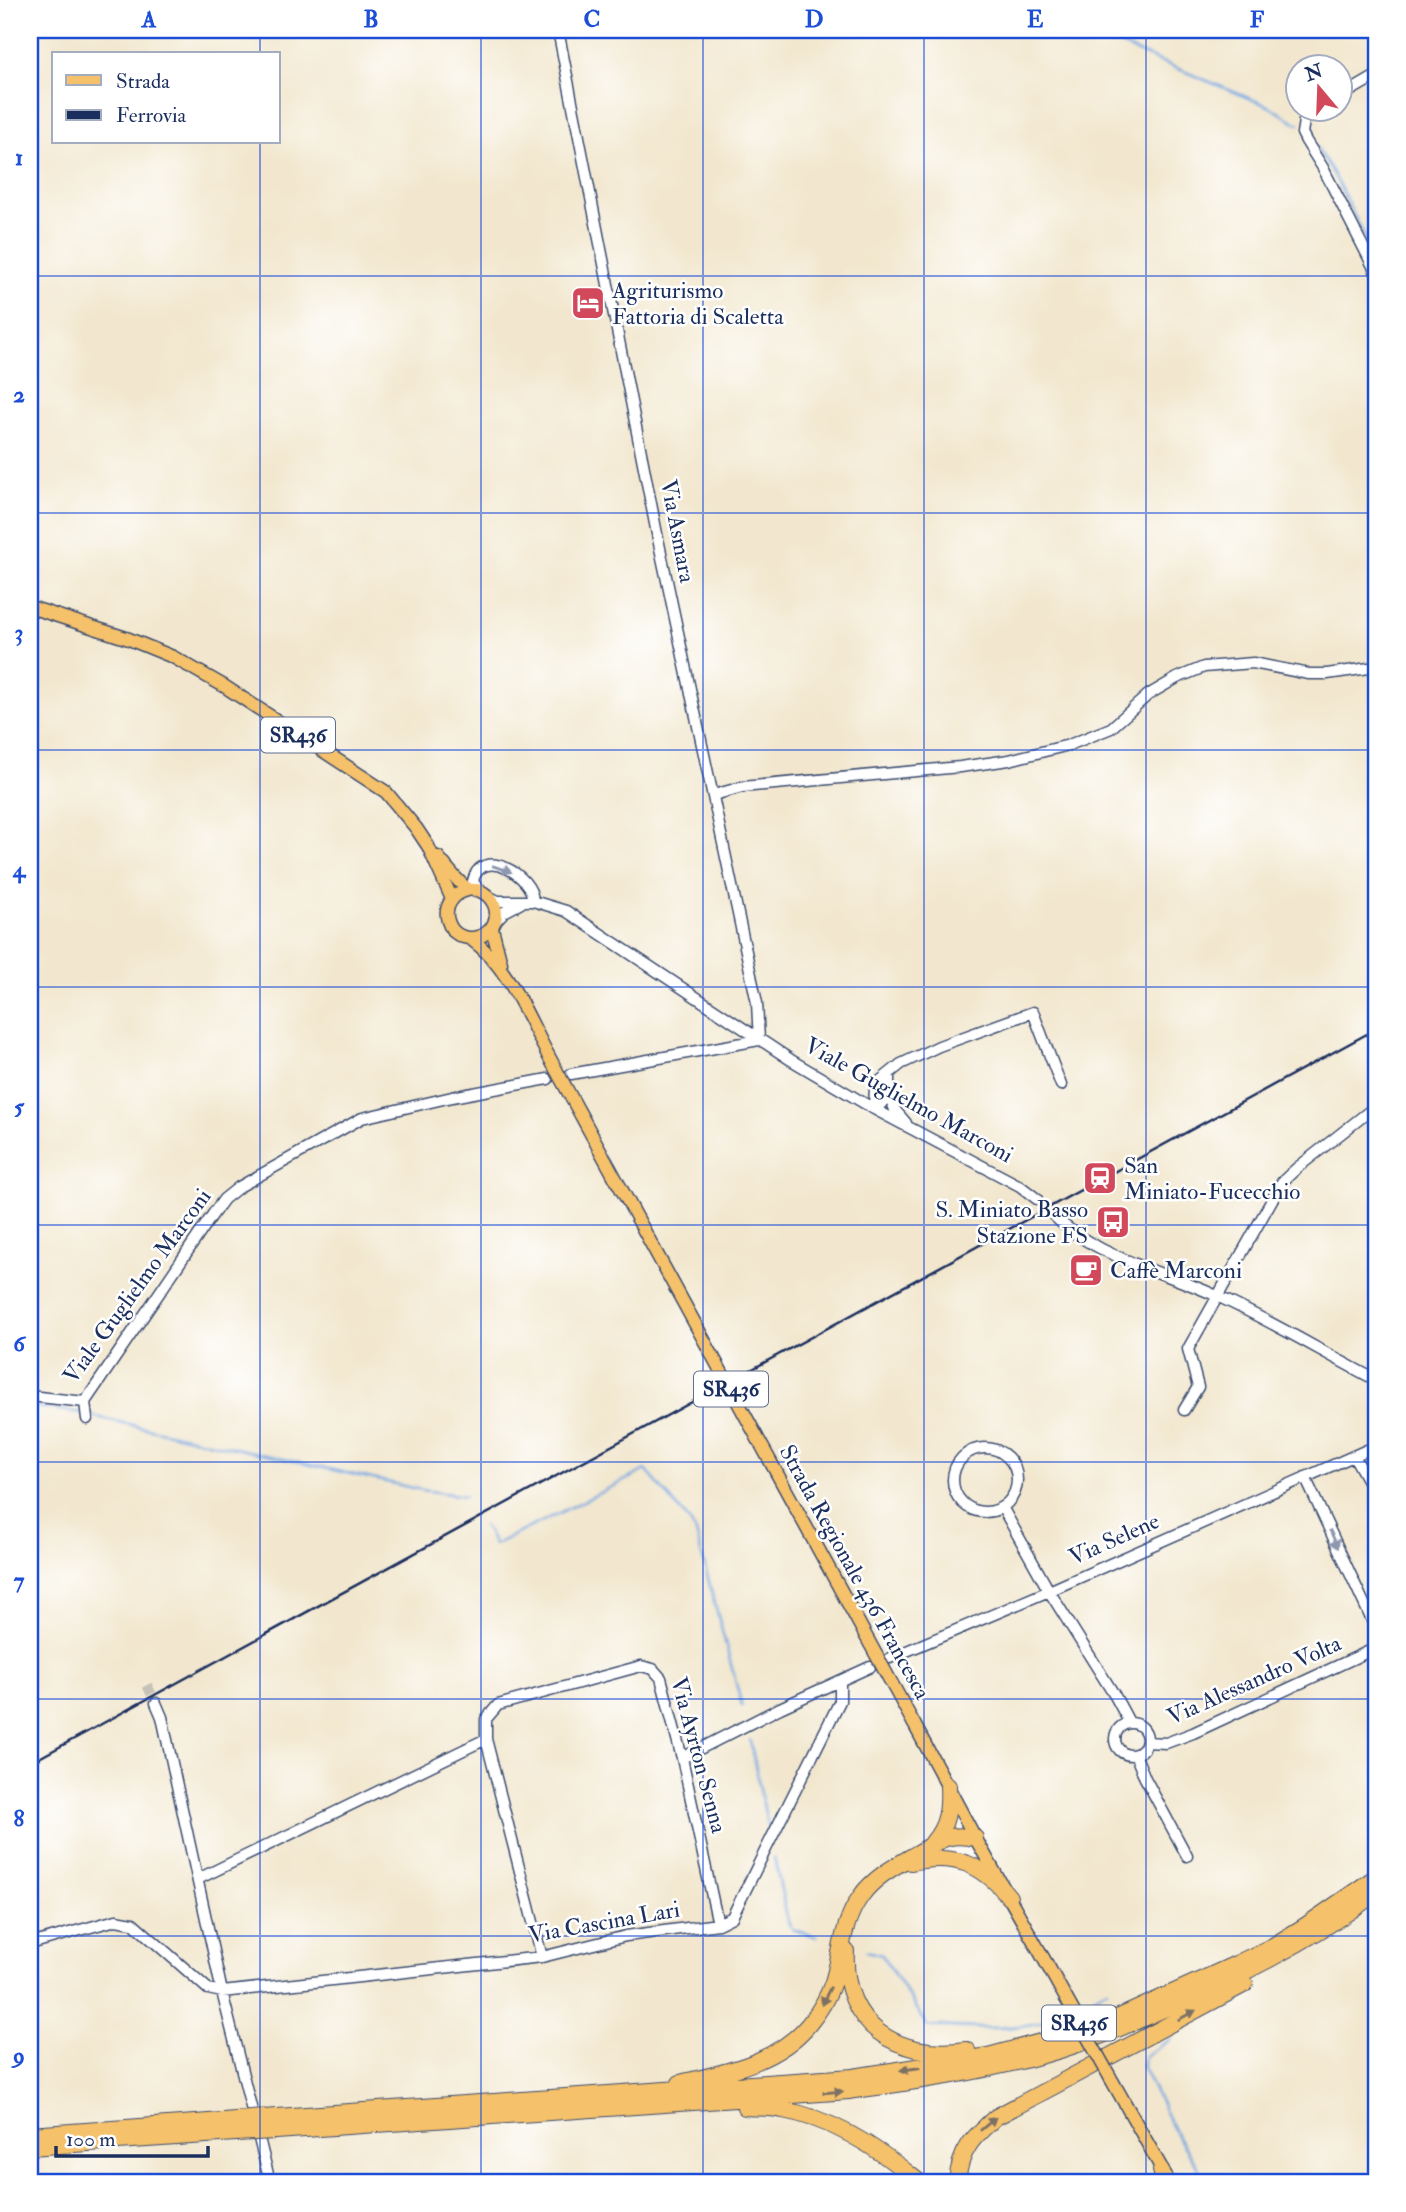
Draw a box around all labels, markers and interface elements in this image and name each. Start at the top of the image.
text: A [141,5,157,34]
text: B [363,5,379,34]
text: C [584,5,600,34]
text: D [805,5,823,34]
text: E [1027,5,1044,34]
text: F [1250,5,1265,34]
legend [52,52,280,144]
north arrow [1284,52,1354,122]
text: N [1301,58,1327,87]
text: Strada [116,68,170,95]
text: Ferrovia [116,102,187,129]
text: 1 [15,143,23,172]
place label: Agriturismo Fattoria di Scaletta [611,276,784,331]
hotel icon: Agriturismo Fattoria di Scaletta [569,284,607,322]
text: 2 [13,380,25,409]
street label: Via Asmara [654,477,702,586]
text: 3 [15,618,23,647]
road number: SR436 [261,718,335,752]
text: 4 [12,855,27,884]
one-way arrow [492,864,513,875]
street label: Viale Guglielmo Marconi [800,1031,1018,1169]
text: 5 [14,1092,25,1121]
place label: San Miniato-Fucecchio [1124,1151,1300,1206]
station icon: San Miniato-Fucecchio [1081,1159,1119,1197]
street label: Viale Guglielmo Marconi [57,1183,217,1389]
place label: S. Miniato Basso Stazione FS [936,1195,1088,1250]
bus stop icon: S. Miniato Basso Stazione FS [1094,1203,1132,1241]
cafe icon: Caffè Marconi [1067,1251,1105,1289]
place label: Caffè Marconi [1110,1256,1242,1285]
text: 6 [13,1329,27,1358]
road number: SR436 [694,1372,768,1406]
street label: Strada Regionale 436 Francesca [773,1440,937,1705]
street label: Via Selene [1064,1506,1164,1572]
one-way arrow [1328,1529,1339,1549]
text: 7 [14,1566,25,1595]
street label: Via Alessandro Volta [1163,1628,1346,1731]
street label: Via Ayrton Senna [664,1674,734,1837]
text: 8 [14,1804,25,1833]
street label: Via Cascina Lari [526,1894,682,1950]
one-way arrow [820,1986,831,2006]
road number: SR436 [1042,2006,1116,2040]
one-way arrow [1178,2010,1198,2022]
text: 9 [11,2041,25,2070]
one-way arrow [899,2064,921,2075]
one-way arrow [823,2086,845,2097]
scale bar [56,2114,208,2158]
one-way arrow [979,2117,997,2132]
text: 100 m [66,2126,116,2153]

